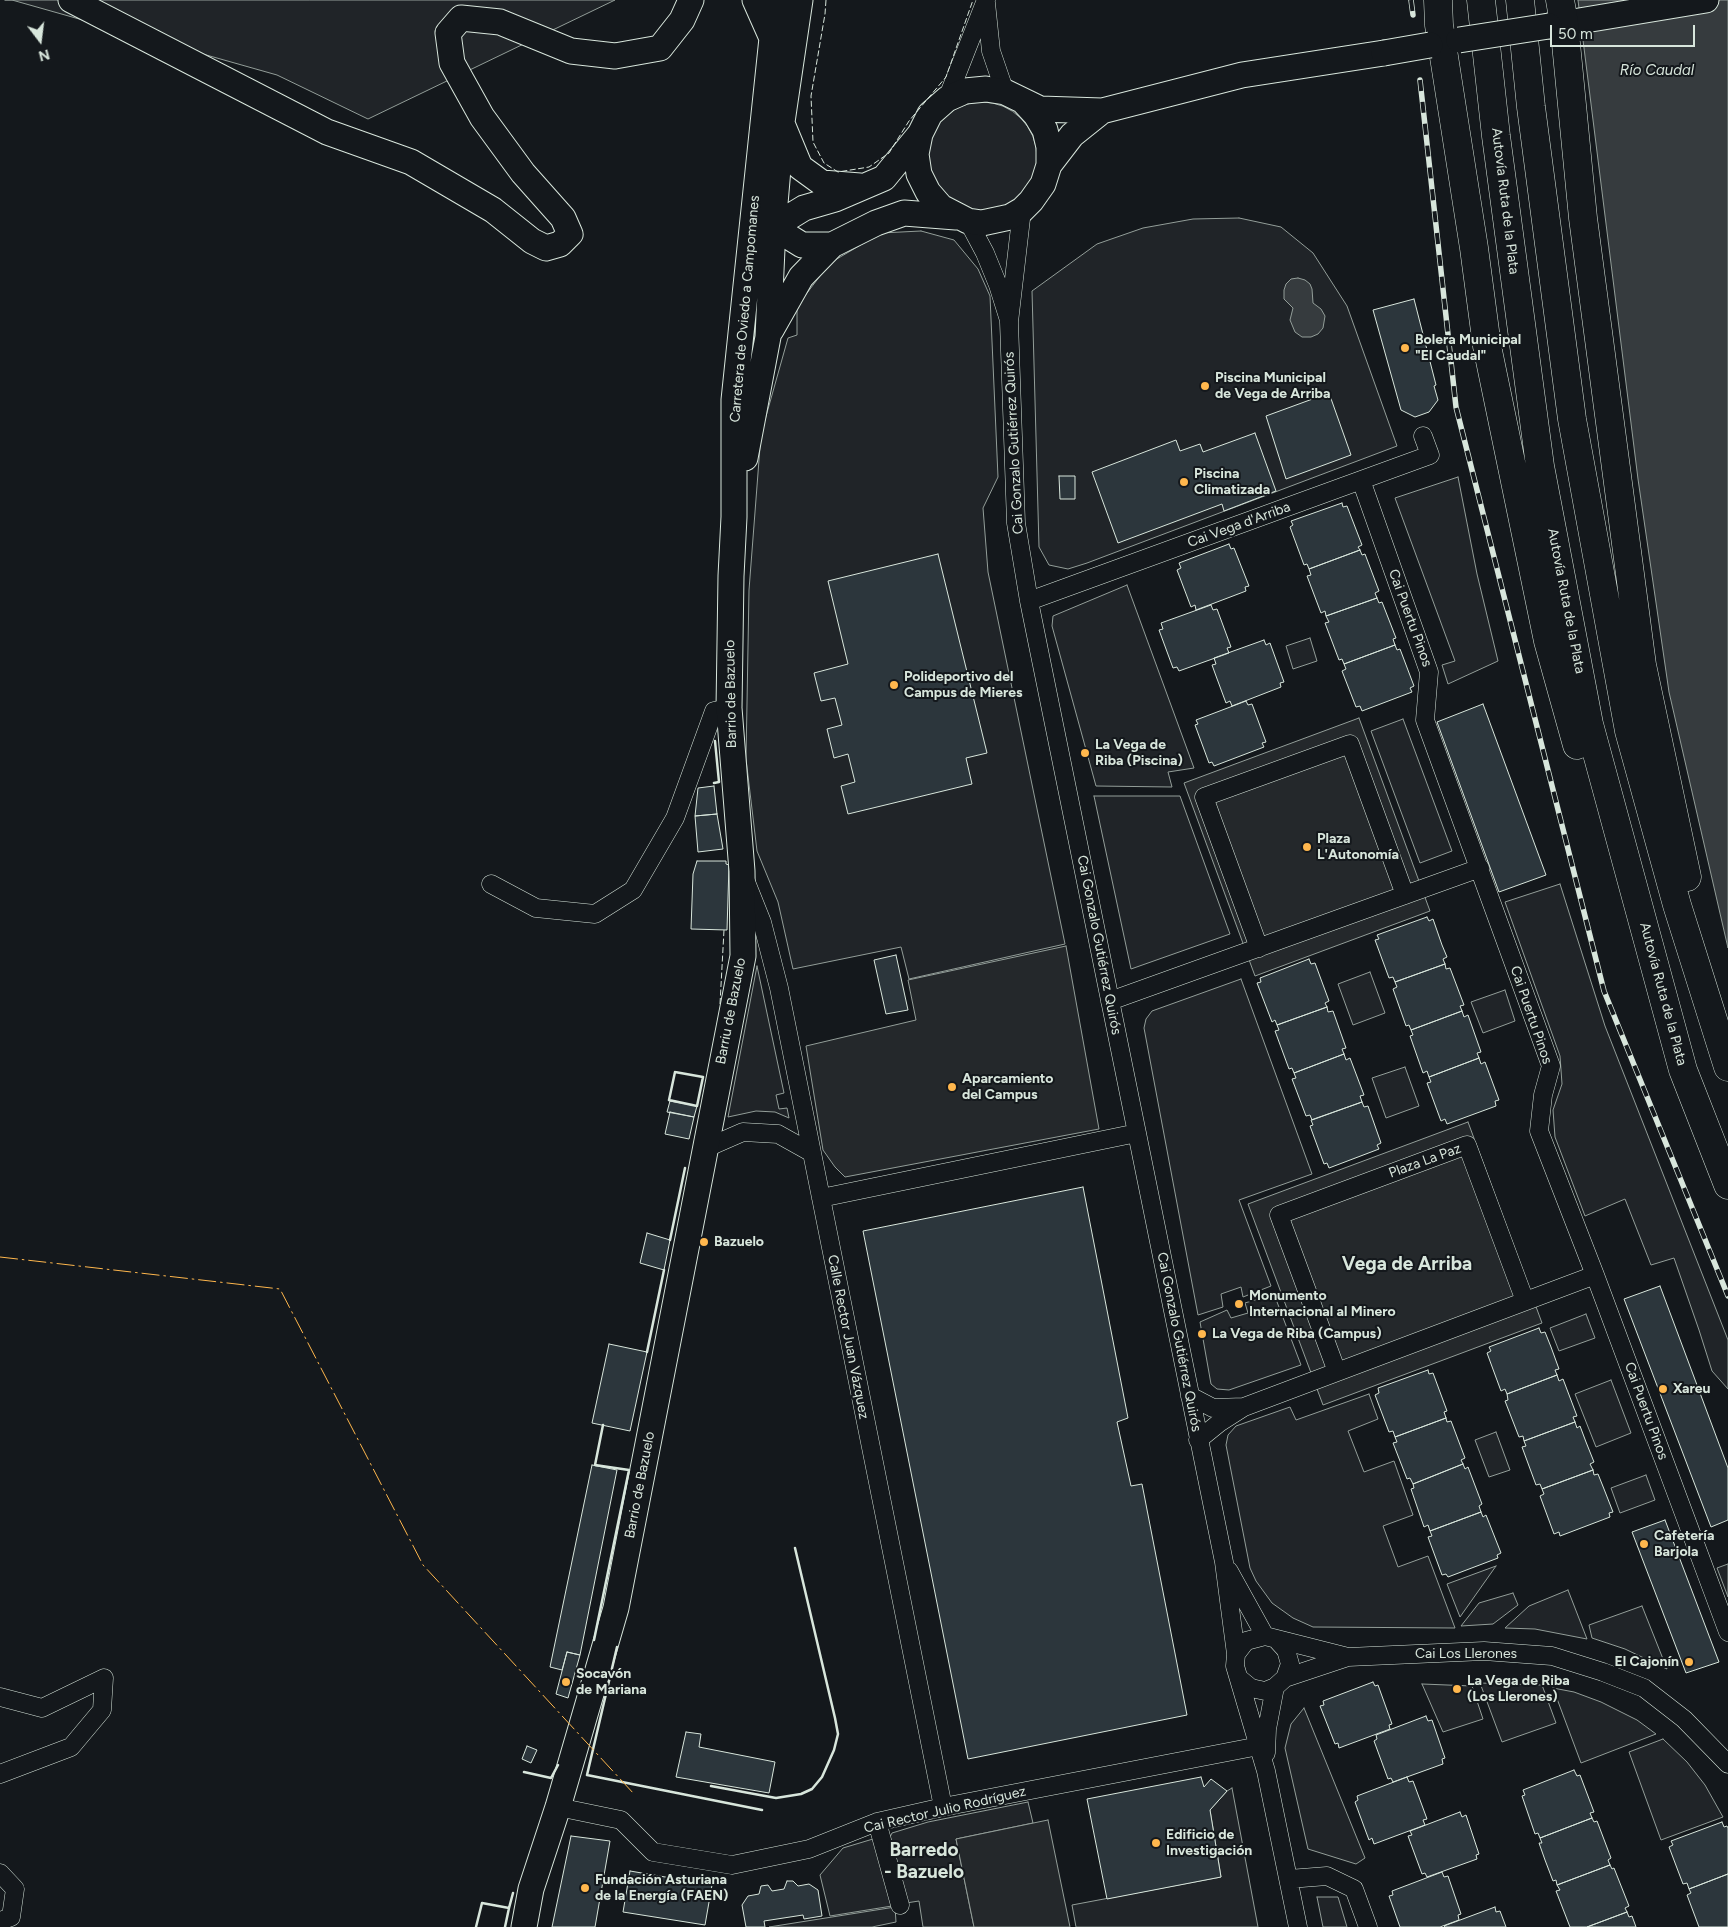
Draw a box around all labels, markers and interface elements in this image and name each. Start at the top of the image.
north arrow [15,15,65,65]
scale bar [1553,15,1698,47]
text: 50 m [1558,25,1593,43]
text: N [37,45,51,65]
water label: Río Caudal [1620,62,1694,80]
street label: Autovía Ruta de la Plata [1488,127,1522,275]
street label: Carretera de Oviedo a Campomanes [727,195,763,423]
place label: Bolera Municipal "El Caudal" [1415,332,1521,364]
marker: Bolera Municipal "El Caudal" [1399,342,1411,354]
street label: Cai Gonzalo Gutiérrez Quirós [1001,351,1027,535]
place label: Piscina Municipal de Vega de Arriba [1215,370,1330,402]
marker: Piscina Municipal de Vega de Arriba [1199,380,1211,392]
place label: Piscina Climatizada [1194,466,1270,498]
marker: Piscina Climatizada [1178,476,1190,488]
street label: Cai Vega d'Arriba [1185,499,1293,551]
street label: Autovía Ruta de la Plata [1544,527,1588,675]
street label: Cai Puertu Pinos [1385,567,1435,669]
street label: Barrio de Bazuelo [722,640,740,748]
place label: Polideportivo del Campus de Mieres [904,669,1022,702]
marker: Polideportivo del Campus de Mieres [888,679,900,691]
place label: La Vega de Riba (Piscina) [1095,737,1183,770]
marker: La Vega de Riba (Piscina) [1079,747,1091,759]
place label: Plaza L'Autonomía [1317,831,1399,864]
marker: Plaza L'Autonomía [1301,841,1313,853]
street label: Cai Gonzalo Gutiérrez Quirós [1073,854,1125,1036]
street label: Autovía Ruta de la Plata [1636,920,1690,1068]
street label: Barriu de Bazuelo [712,956,750,1066]
street label: Cai Puertu Pinos [1506,964,1556,1066]
place label: Aparcamiento del Campus [962,1071,1054,1104]
marker: Aparcamiento del Campus [946,1081,958,1093]
street label: Plaza La Paz [1387,1140,1463,1182]
place label: Bazuelo [714,1234,764,1250]
marker: Bazuelo [698,1236,710,1248]
street label: Cai Gonzalo Gutiérrez Quirós [1153,1251,1205,1433]
street label: Calle Rector Juan Vázquez [824,1253,872,1421]
district label: Vega de Arriba [1342,1253,1472,1275]
place label: Monumento Internacional al Minero [1249,1288,1396,1320]
marker: Monumento Internacional al Minero [1233,1298,1245,1310]
place label: La Vega de Riba (Campus) [1212,1326,1381,1342]
marker: La Vega de Riba (Campus) [1196,1328,1208,1340]
street label: Cai Puertu Pinos [1621,1360,1671,1462]
place label: Xareu [1673,1381,1711,1397]
marker: Xareu [1657,1383,1669,1395]
street label: Barrio de Bazuelo [621,1430,659,1540]
place label: Cafetería Barjola [1654,1528,1714,1560]
marker: Cafetería Barjola [1638,1538,1650,1550]
street label: Cai Los Llerones [1415,1646,1517,1662]
place label: El Cajonín [1615,1654,1679,1670]
marker: El Cajonín [1683,1656,1695,1668]
place label: Socavón de Mariana [576,1666,647,1698]
place label: La Vega de Riba (Los Llerones) [1467,1673,1570,1705]
marker: Socavón de Mariana [560,1676,572,1688]
marker: La Vega de Riba (Los Llerones) [1451,1683,1463,1695]
street label: Cai Rector Julio Rodríguez [862,1783,1028,1837]
place label: Edificio de Investigación [1166,1827,1252,1860]
marker: Edificio de Investigación [1150,1837,1162,1849]
district label: Barredo - Bazuelo [884,1839,964,1883]
place label: Fundación Asturiana de la Energía (FAEN) [595,1872,728,1904]
marker: Fundación Asturiana de la Energía (FAEN) [579,1882,591,1894]

